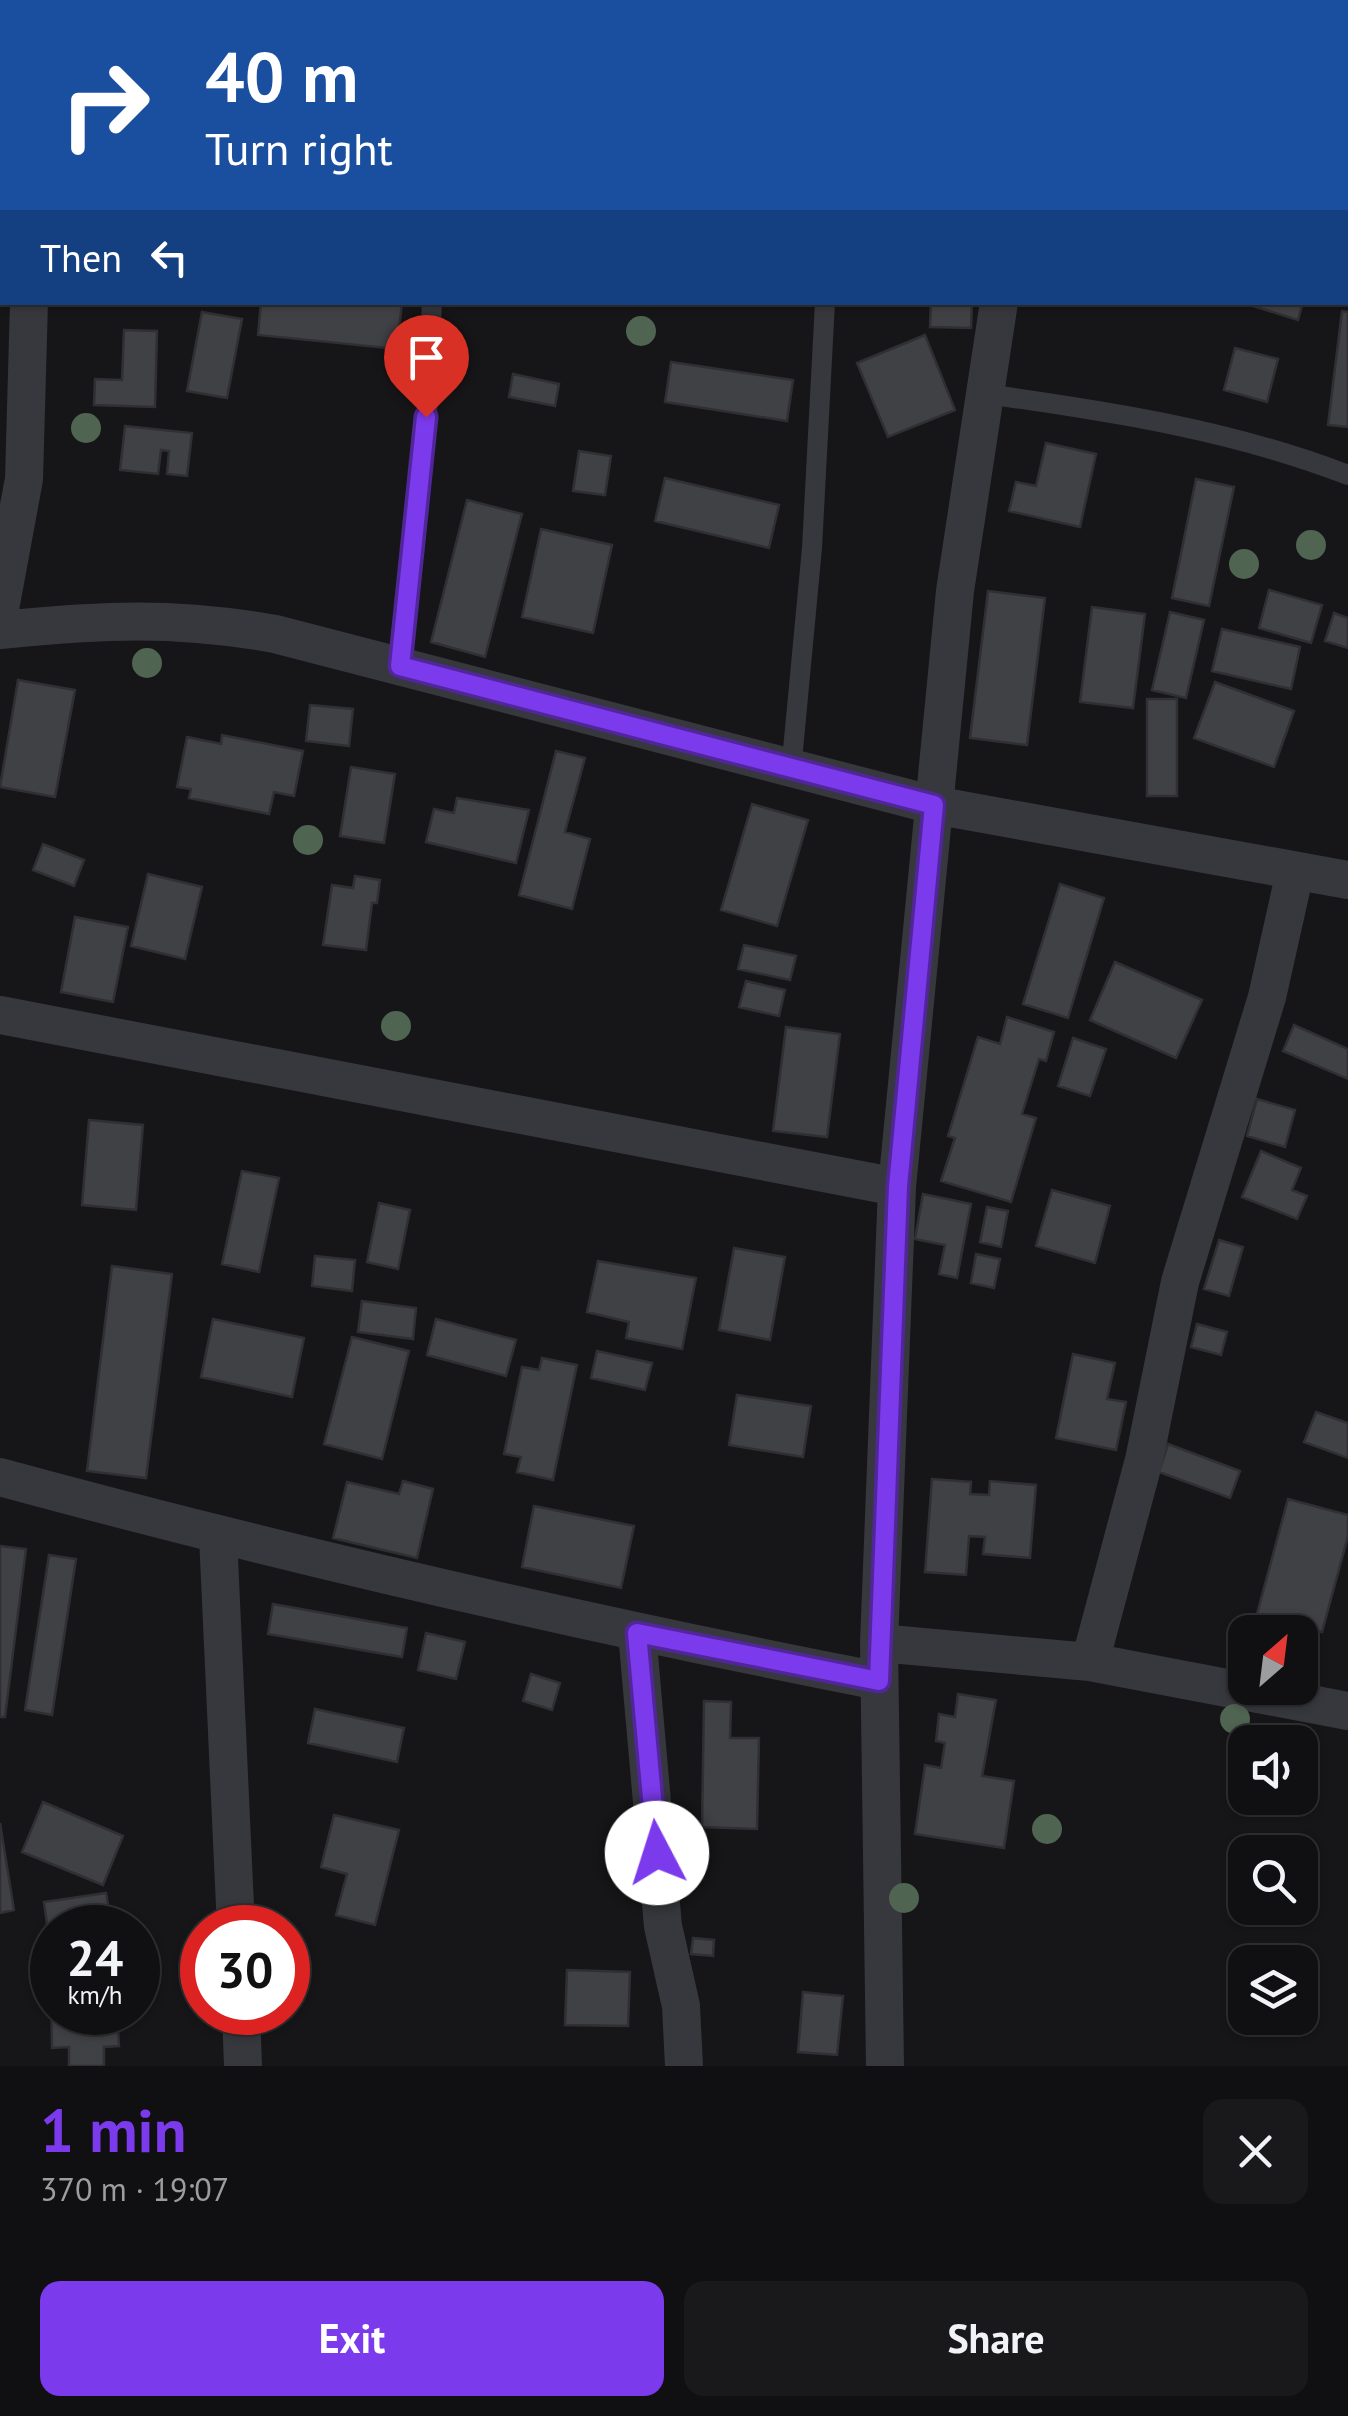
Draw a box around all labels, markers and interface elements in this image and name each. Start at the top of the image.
text: 40 m [205,31,358,121]
icon: right [40,40,170,170]
text: Turn right [205,119,393,177]
icon: left [142,230,197,285]
text: Then [40,233,122,282]
pin [384,315,469,418]
icon: arrive [399,330,454,385]
north arrow [1228,1615,1318,1705]
map controls [1228,1615,1318,2035]
button: sound [1228,1725,1318,1815]
position arrow [605,1801,709,1905]
button: search [1228,1835,1318,1925]
speed limit sign: 30 [180,1905,310,2035]
text: 24 [67,1925,123,1990]
button: layers [1228,1945,1318,2035]
text: km/h [68,1979,122,2011]
text: 1 min [40,2091,186,2169]
button: close [1203,2099,1308,2204]
text: 370 m · 19:07 [40,2168,229,2210]
button: Exit [40,2281,664,2396]
button: Share [684,2281,1308,2396]

